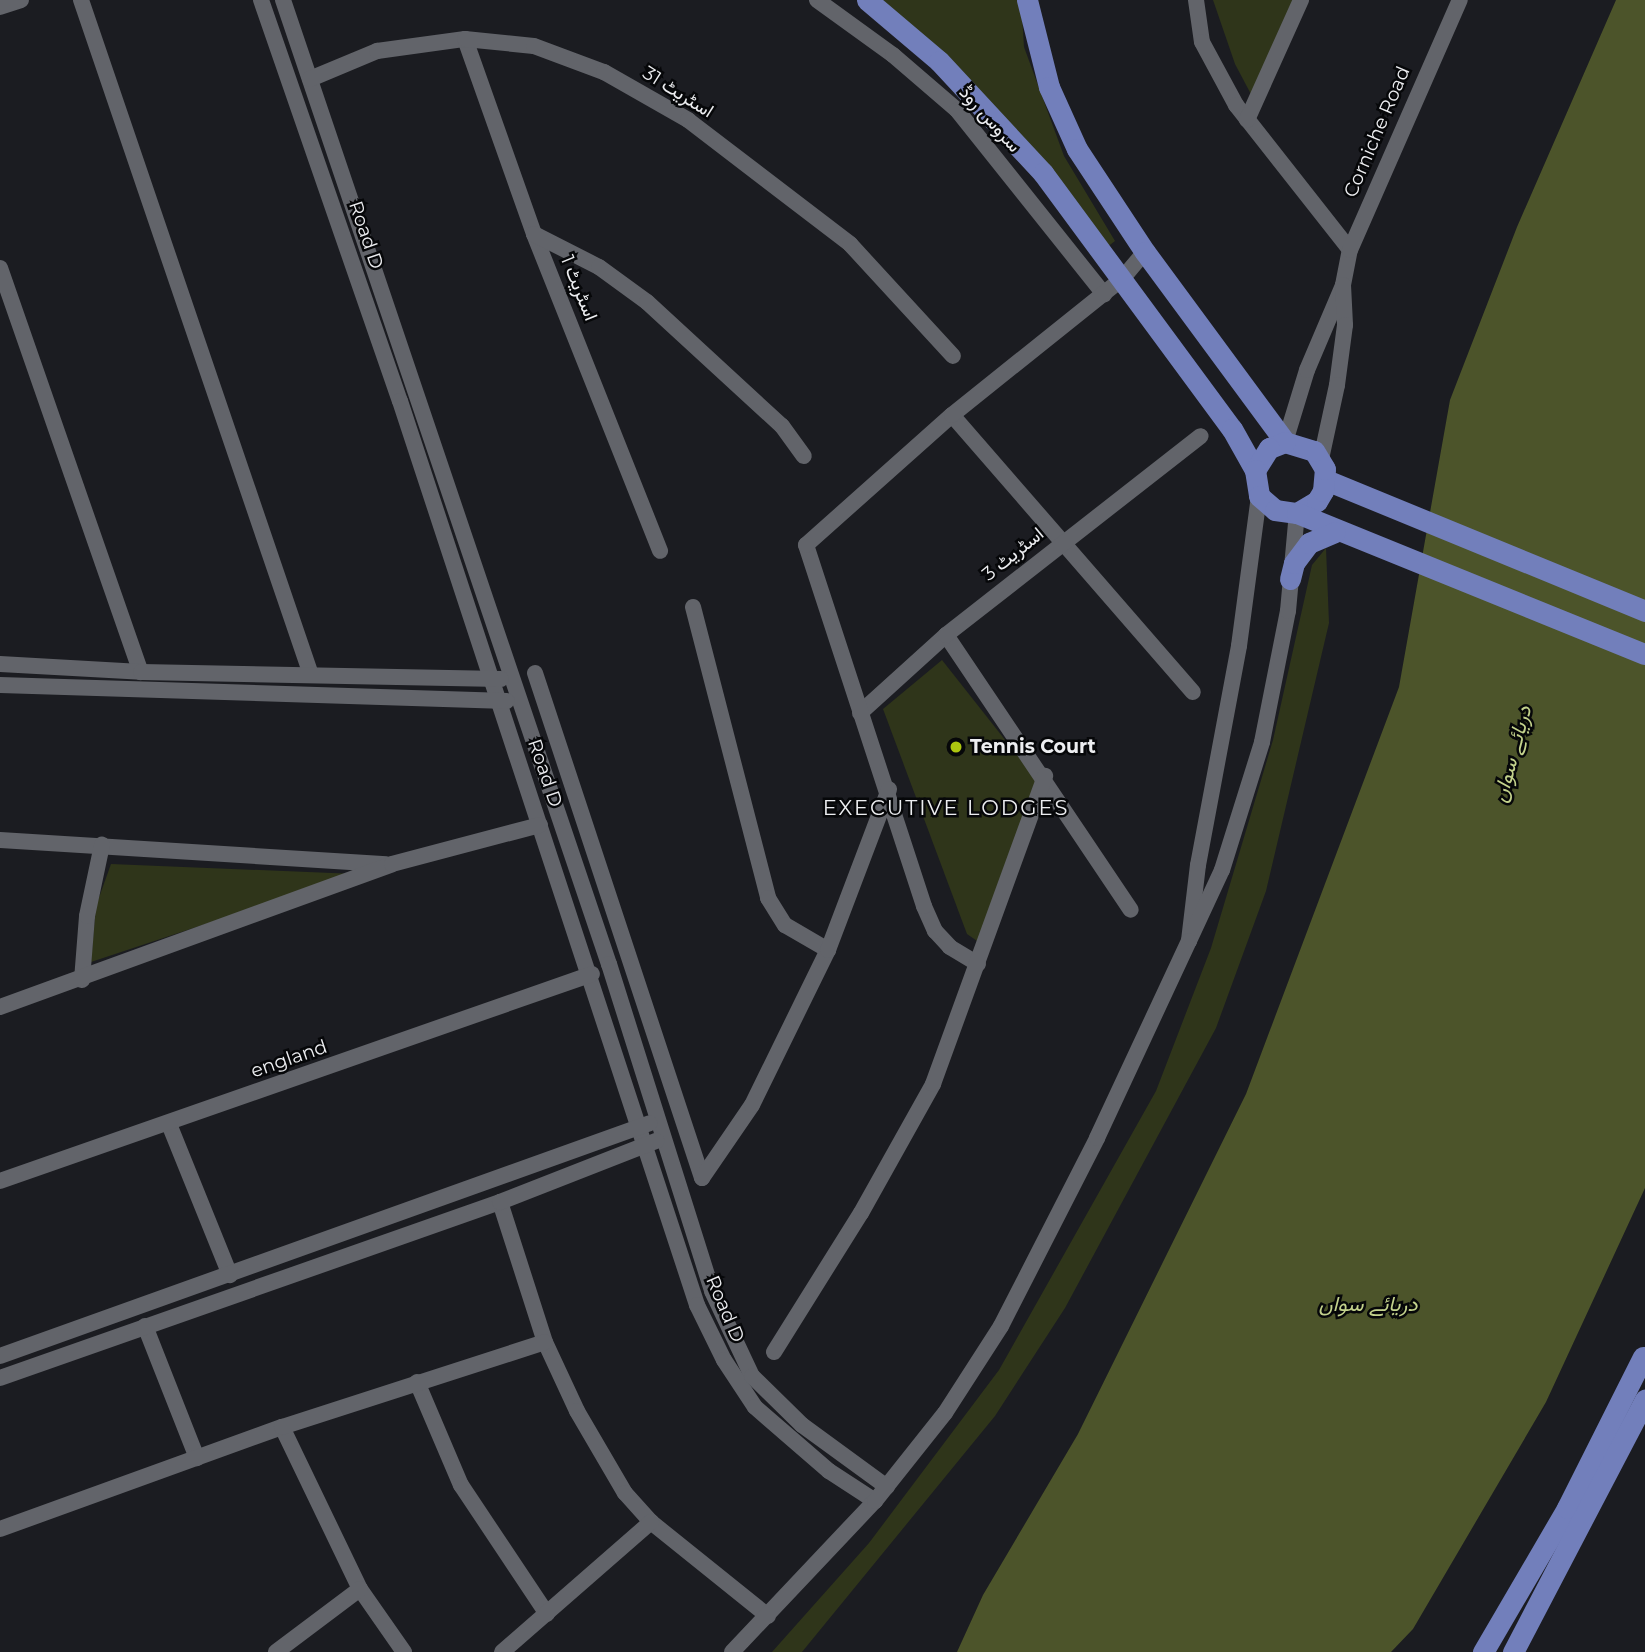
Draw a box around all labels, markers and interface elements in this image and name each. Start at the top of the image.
street label: اسٹریٹ 31 [638,61,718,123]
street label: Corniche Road [1339,63,1415,201]
street label: سروس روڈ [954,81,1026,157]
street label: Road D [344,198,388,272]
street label: اسٹریٹ 1 [556,252,602,324]
street label: اسٹریٹ 3 [978,522,1048,586]
water label: دریائے سواں [1487,703,1537,805]
street label: Road D [523,736,567,810]
place label: Tennis Court [970,736,1096,758]
marker: Tennis Court [948,739,964,755]
district label: EXECUTIVE LODGES [825,795,1067,821]
street label: england [248,1035,330,1083]
street label: Road D [701,1272,749,1346]
water label: دریائے سواں [1318,1291,1418,1317]

